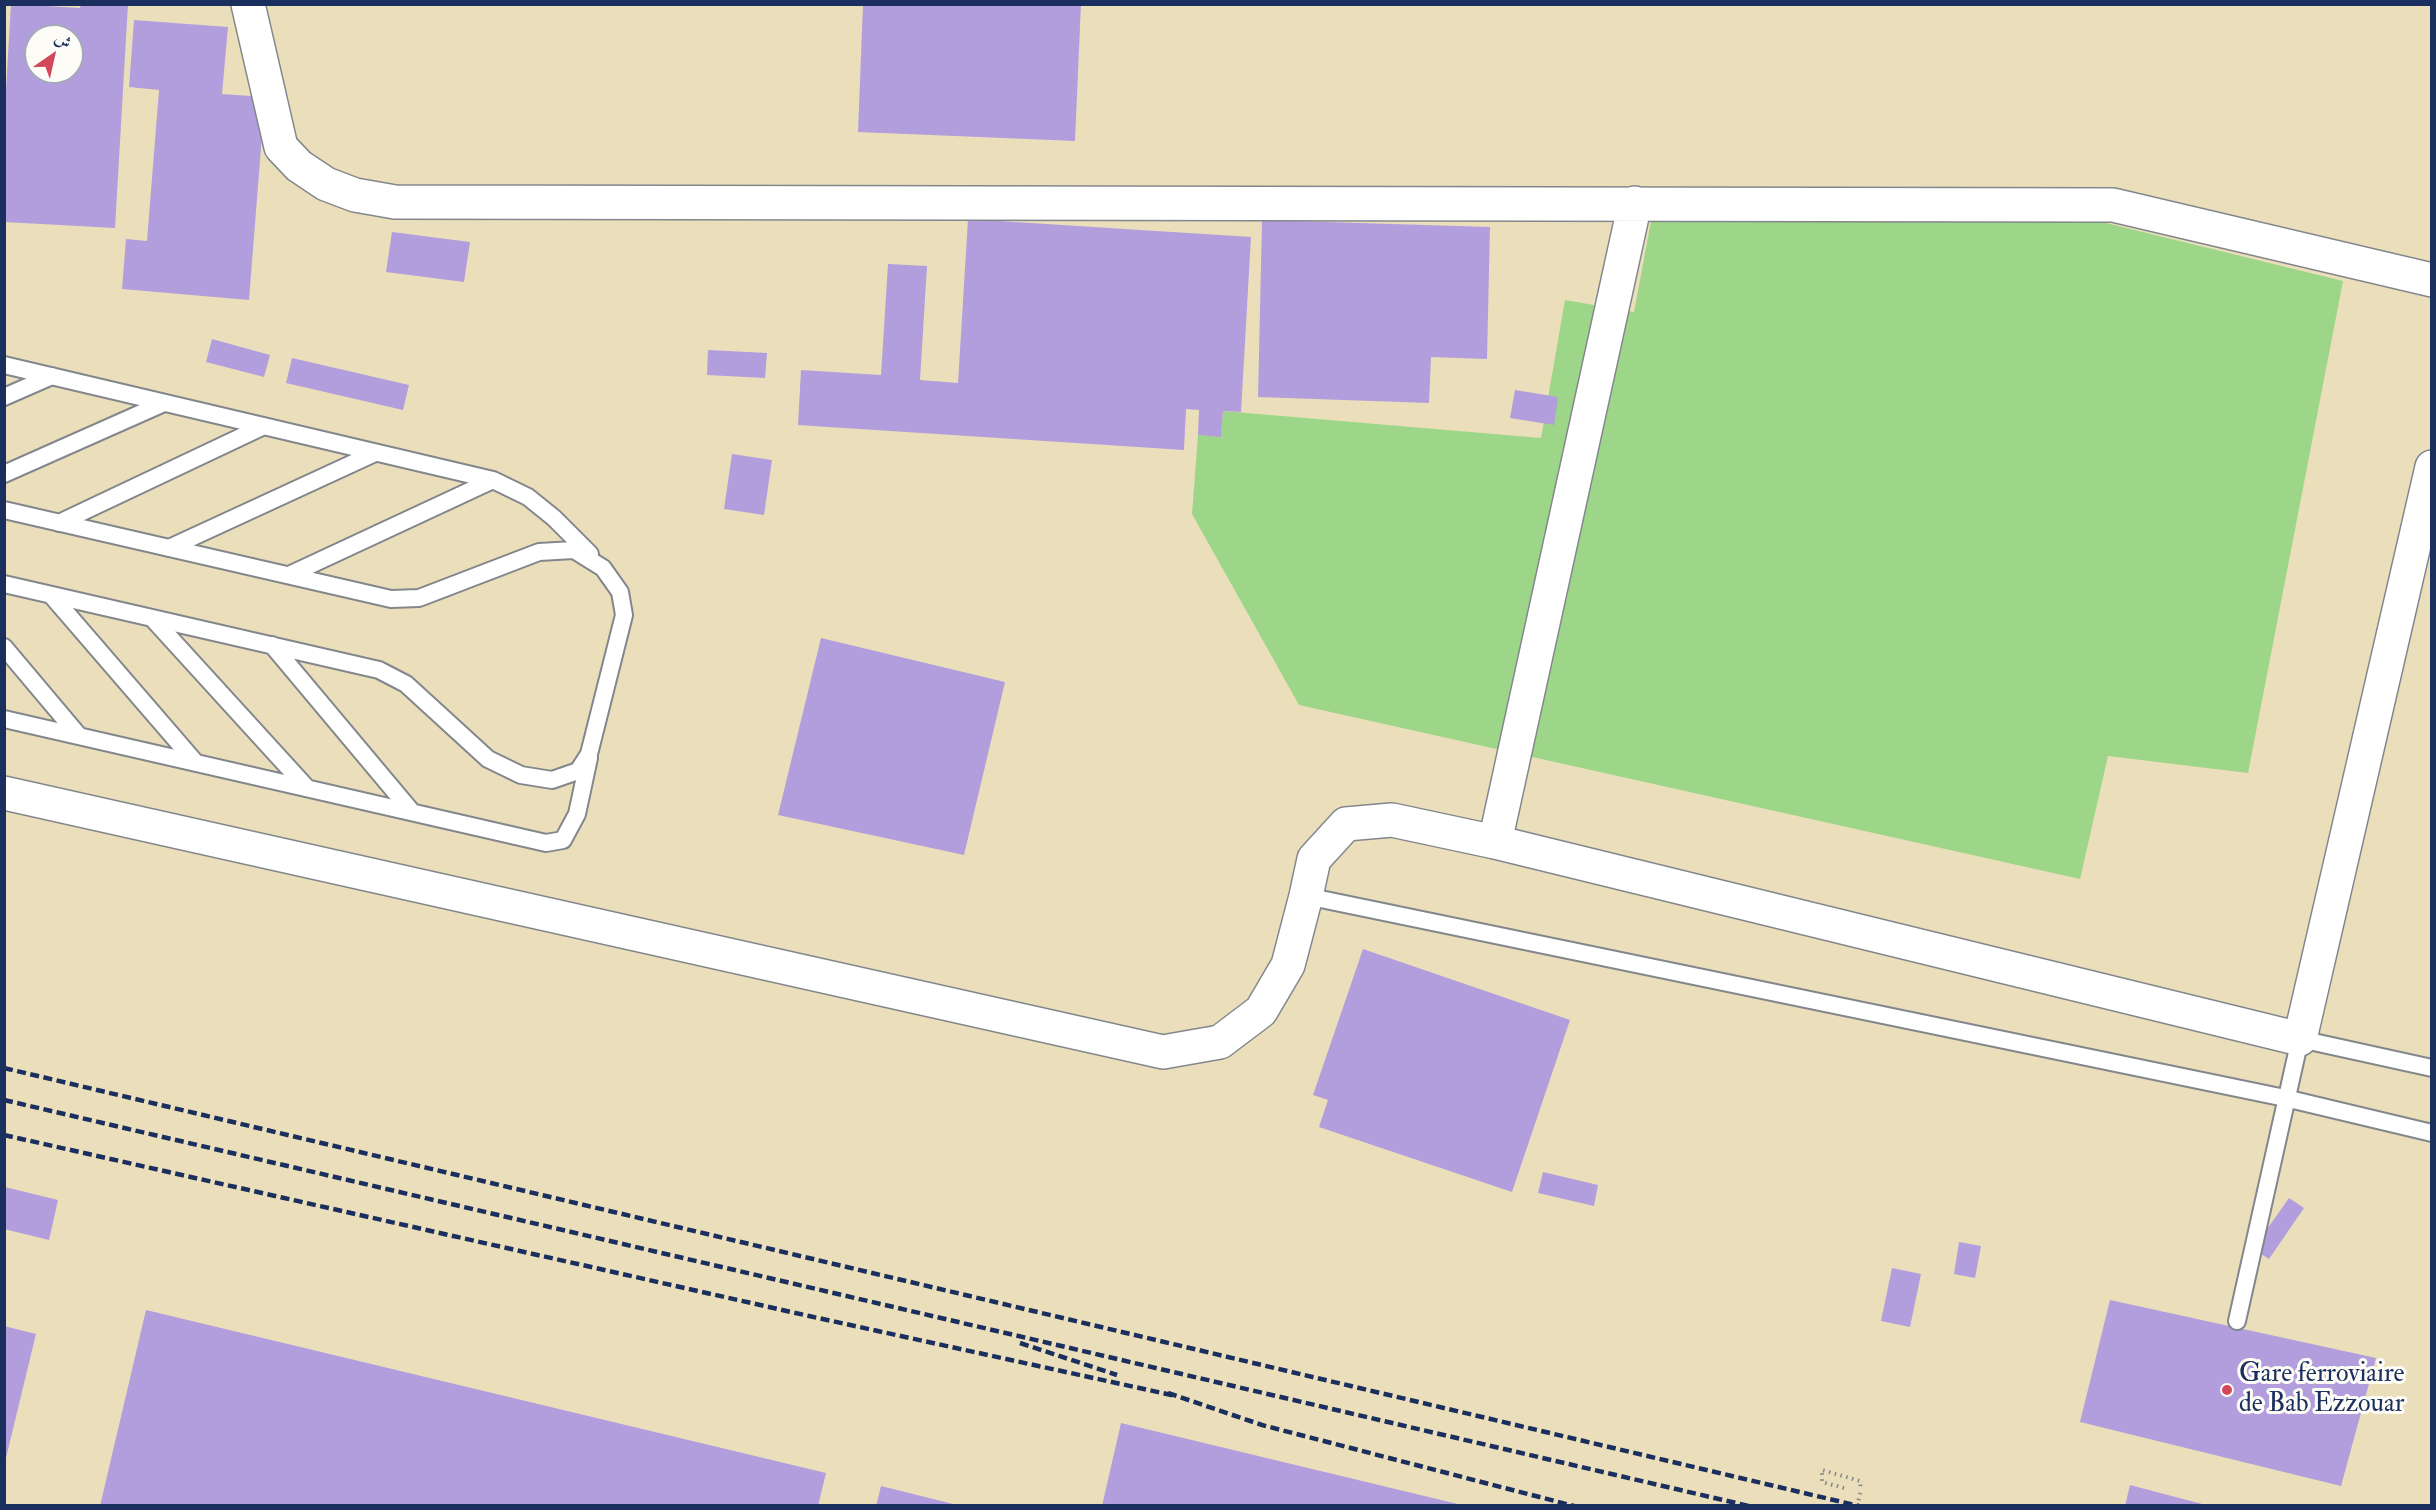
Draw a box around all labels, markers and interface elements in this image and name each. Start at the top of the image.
north arrow [24,24,84,84]
text: ش [51,28,75,53]
place label: Gare ferroviaire de Bab Ezzouar [2239,1359,2404,1420]
marker: Gare ferroviaire de Bab Ezzouar [2220,1383,2234,1397]

